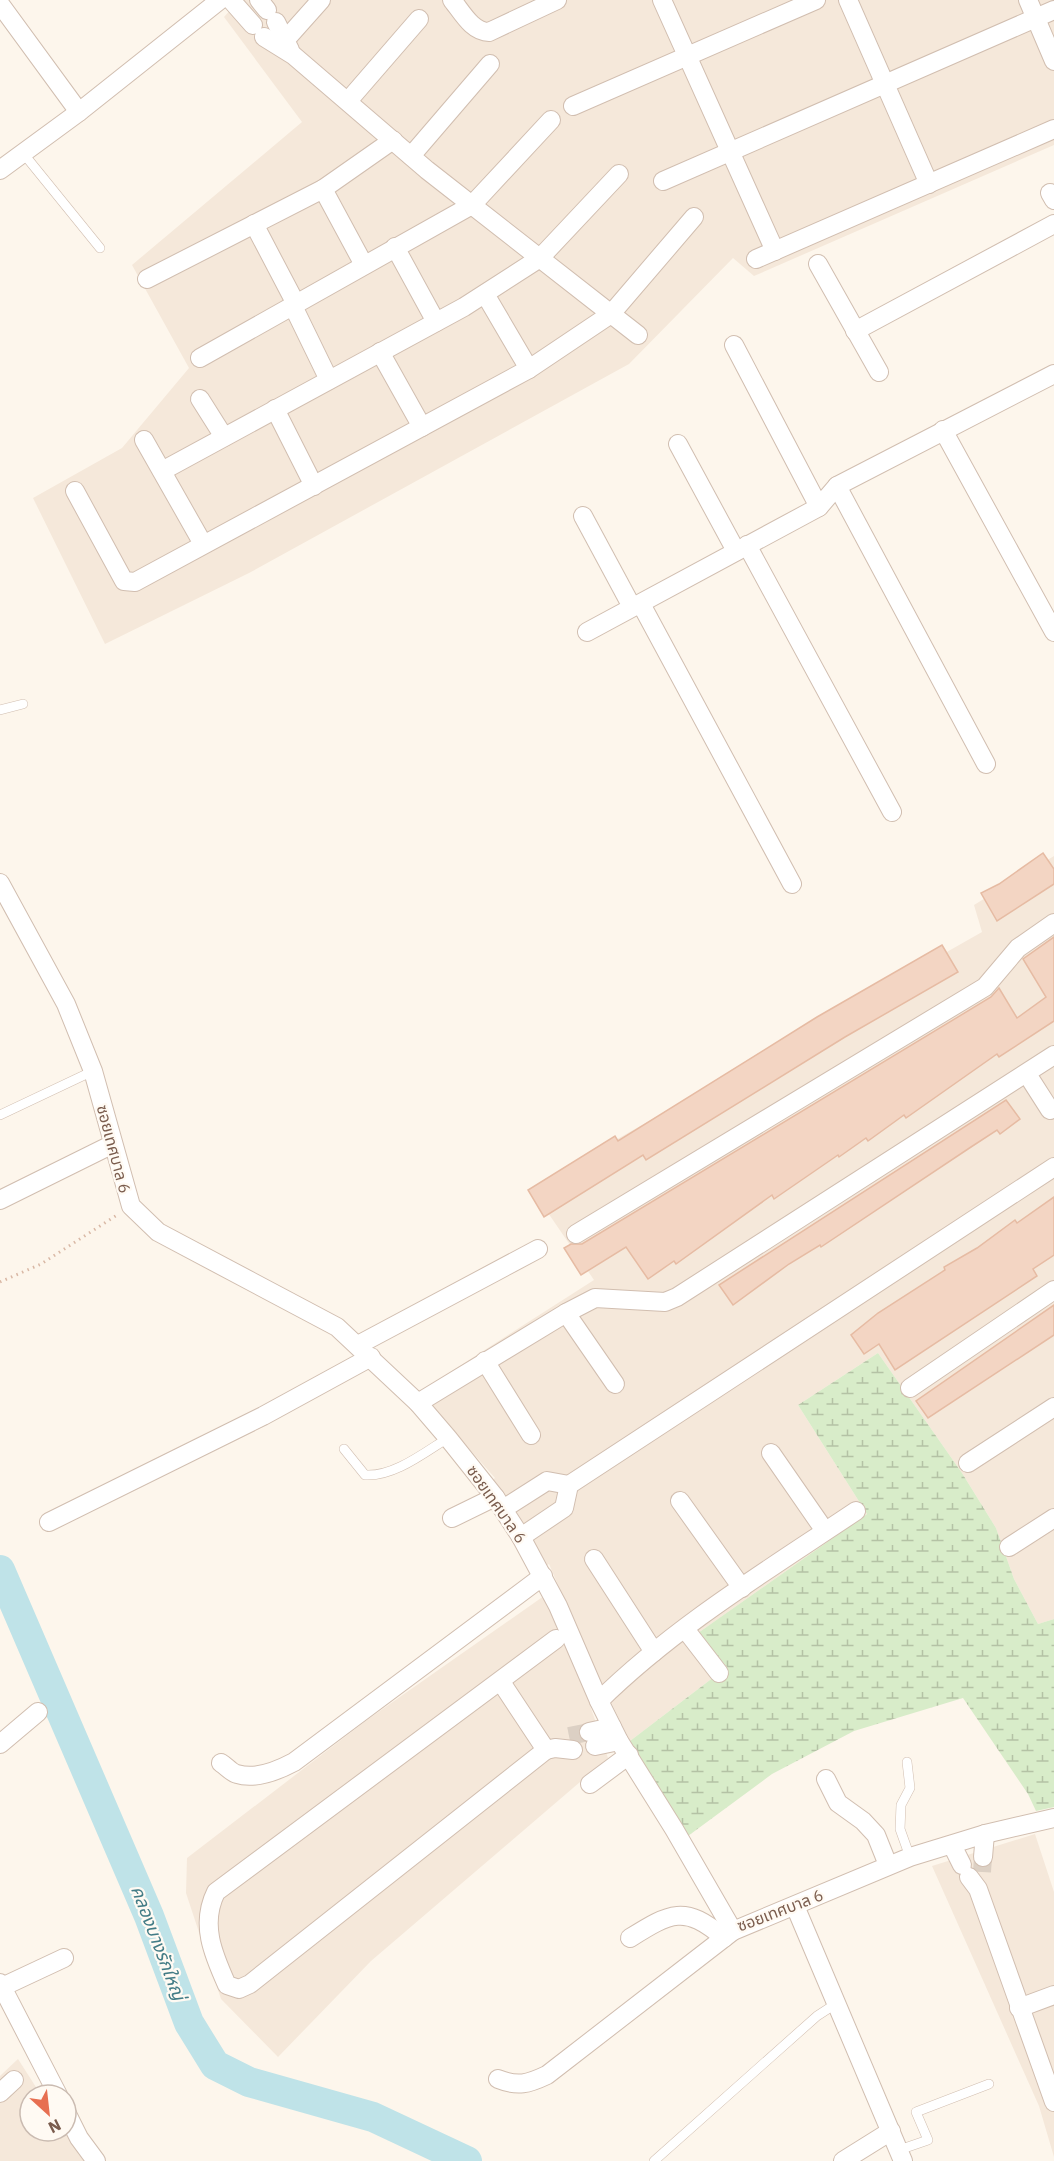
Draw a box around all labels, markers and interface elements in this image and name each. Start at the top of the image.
street label: ซอยเทศบาล 6 [93,1103,135,1195]
street label: ซอยเทศบาล 6 [463,1461,531,1547]
water label: คลองบางรักใหญ่ [126,1882,192,2006]
street label: ซอยเทศบาล 6 [734,1884,826,1936]
north arrow [18,2083,78,2143]
text: N [45,2115,65,2138]

